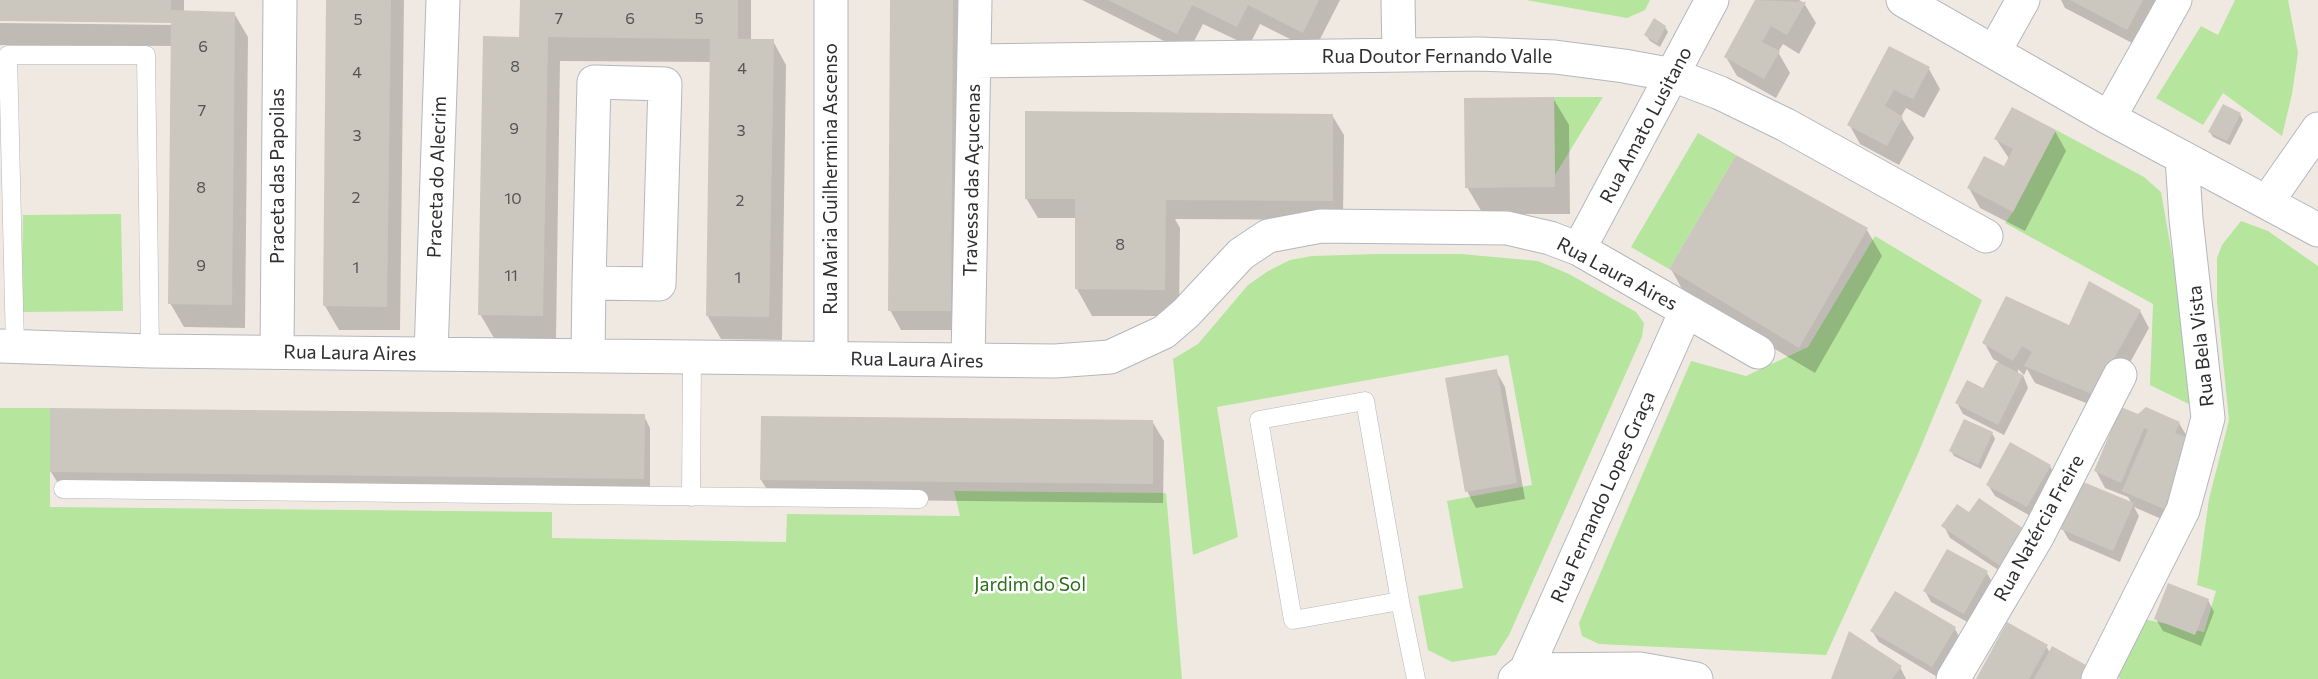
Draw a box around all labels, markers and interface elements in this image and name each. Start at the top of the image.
house number: 7 [555,9,563,29]
house number: 6 [625,9,635,29]
house number: 5 [694,9,704,29]
house number: 5 [353,10,363,30]
house number: 6 [198,37,208,57]
street label: Rua Maria Guilhermina Ascenso [820,43,842,315]
street label: Rua Amato Lusitano [1595,43,1697,207]
street label: Rua Doutor Fernando Valle [1322,46,1552,68]
house number: 8 [510,57,520,77]
house number: 4 [737,59,747,79]
house number: 4 [352,63,362,83]
street label: Travessa das Açucenas [959,83,985,277]
street label: Praceta das Papoilas [267,88,289,264]
street label: Praceta do Alecrim [423,96,451,258]
house number: 7 [198,101,206,121]
house number: 9 [509,119,519,139]
house number: 3 [736,121,746,141]
house number: 3 [352,126,362,146]
house number: 8 [196,178,206,198]
house number: 2 [352,188,360,208]
house number: 10 [504,189,522,209]
house number: 2 [736,191,744,211]
street label: Rua Laura Aires [1553,233,1681,315]
house number: 8 [1115,235,1125,255]
house number: 9 [196,256,206,276]
house number: 1 [353,258,359,278]
house number: 11 [504,266,518,286]
house number: 1 [735,268,741,288]
street label: Rua Bela Vista [2183,284,2219,408]
street label: Rua Laura Aires [283,340,417,366]
street label: Rua Laura Aires [850,347,984,373]
street label: Rua Fernando Lopes Graça [1546,388,1660,606]
street label: Rua Natércia Freire [1989,451,2089,605]
park label: Jardim do Sol [974,574,1086,596]

